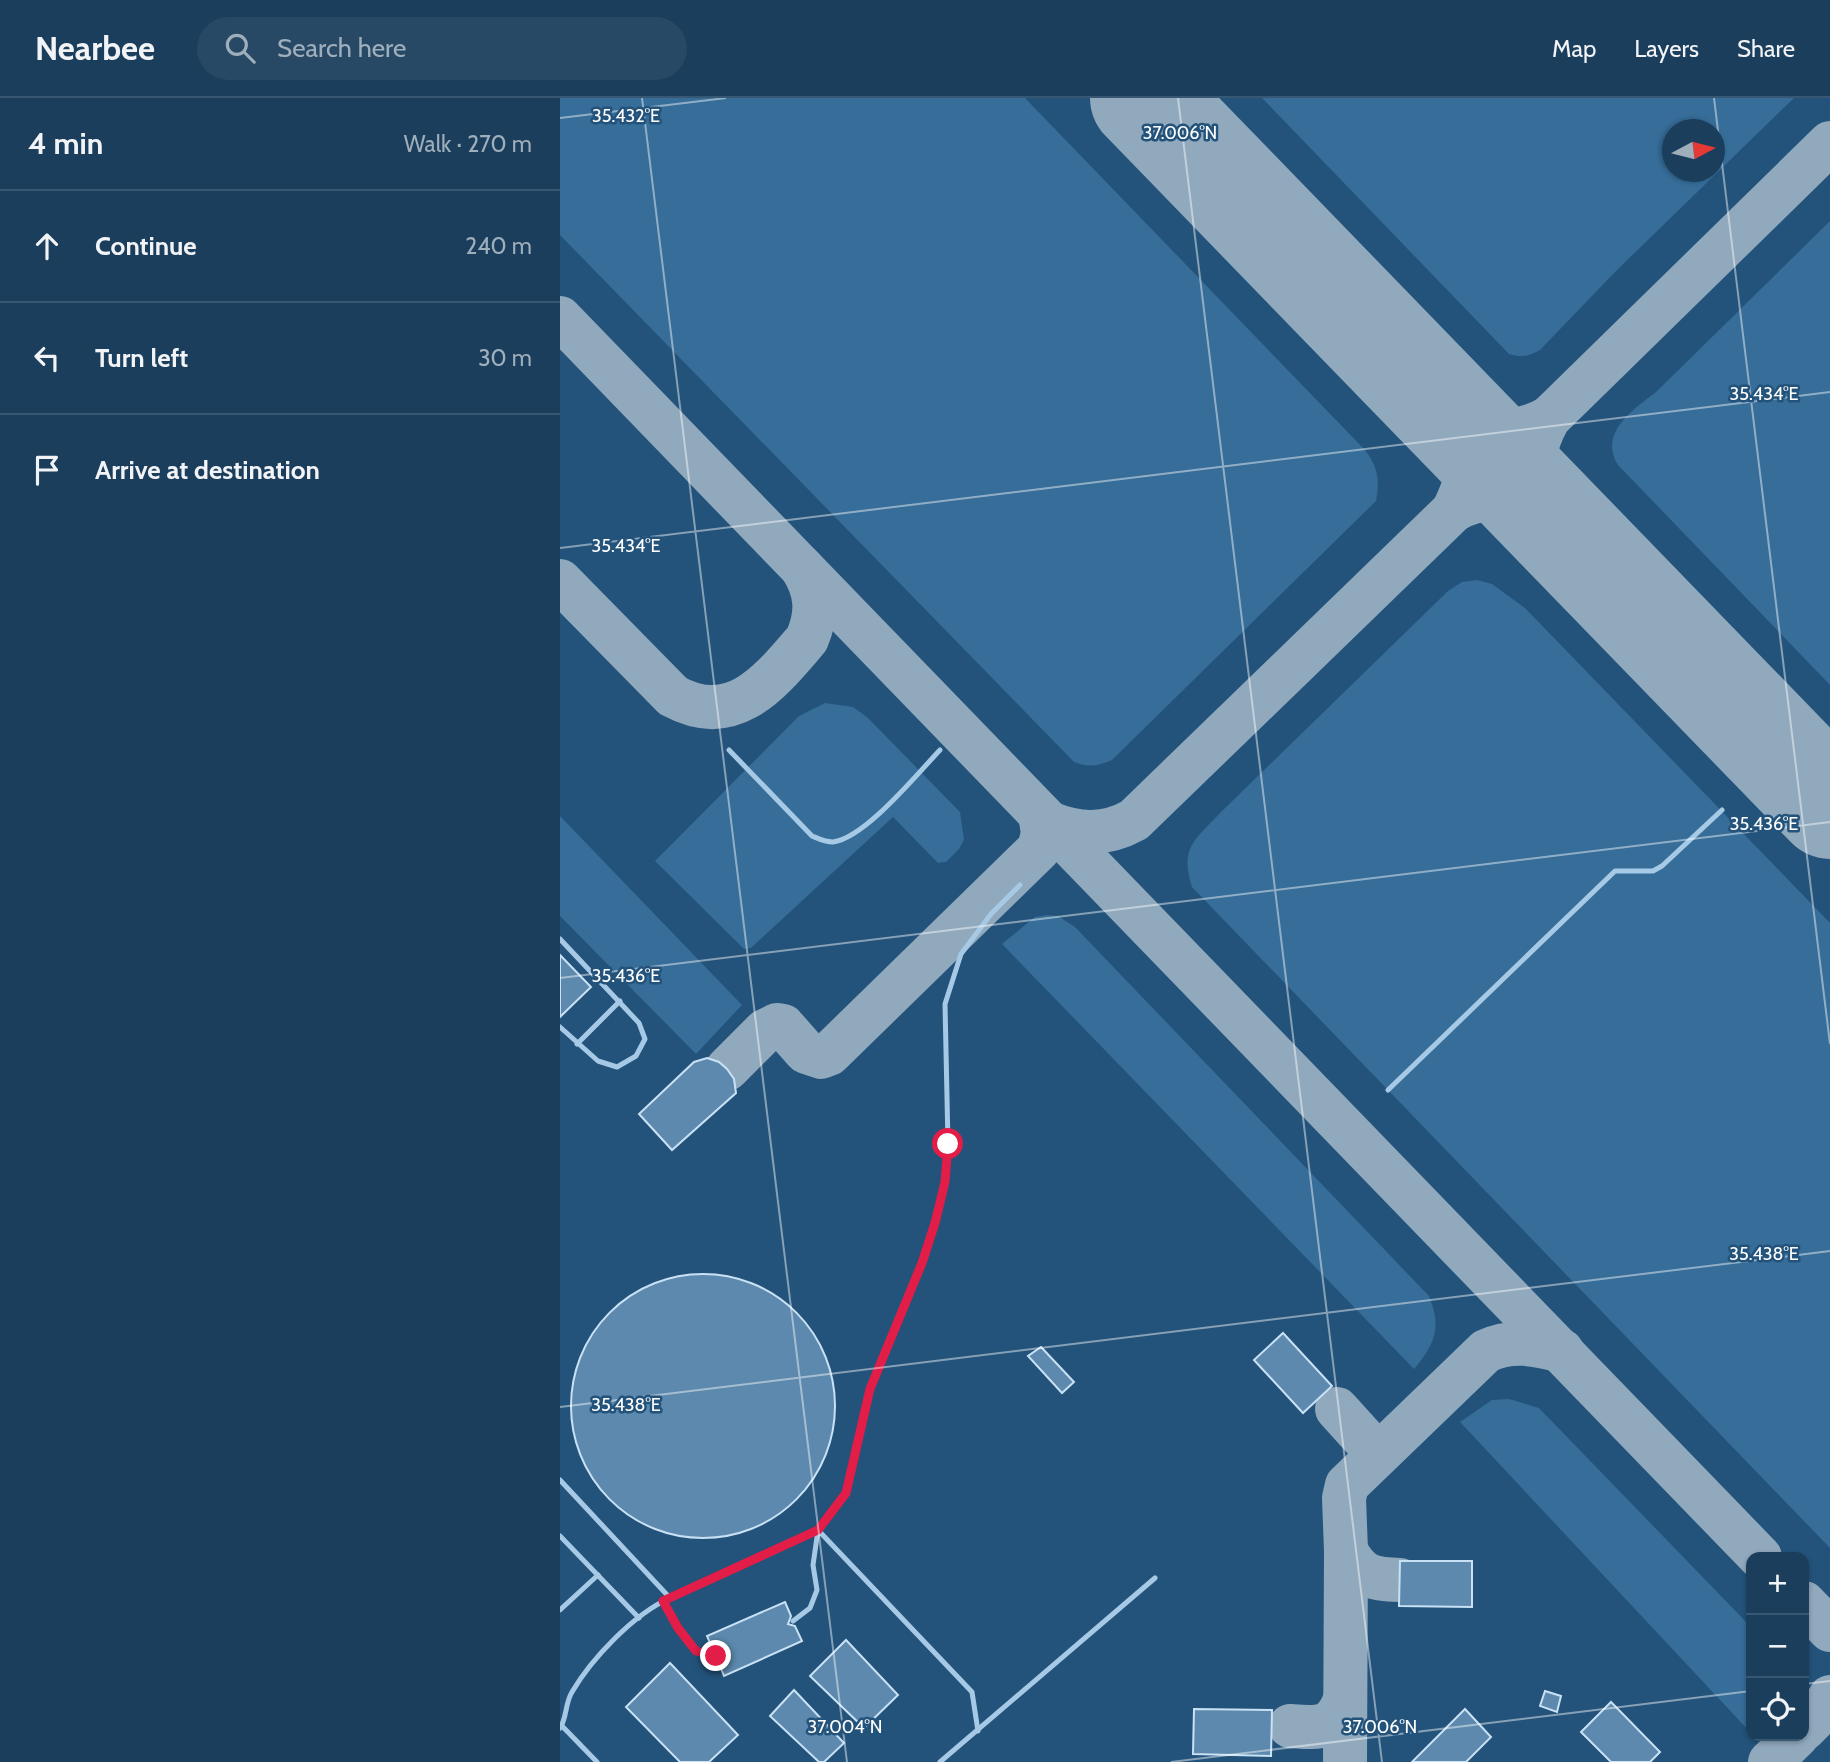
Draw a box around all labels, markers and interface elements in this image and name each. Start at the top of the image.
search box [197,17,687,80]
text: Nearbee [35,28,155,68]
icon: search [221,29,259,67]
text: Search here [277,32,406,64]
text: Map [1552,34,1596,63]
text: Layers [1634,34,1699,63]
text: Share [1737,34,1795,63]
text: 35.432°E [592,105,660,127]
north arrow [1662,119,1725,182]
text: 37.006°N [1143,122,1217,144]
text: 4 min [28,125,103,162]
text: Walk · 270 m [404,130,532,158]
icon: ahead [28,227,66,265]
text: Continue [95,230,197,262]
text: 240 m [465,232,532,260]
icon: left [28,339,66,377]
text: Turn left [95,342,188,374]
text: 30 m [478,344,532,372]
text: 35.434°E [1730,383,1798,405]
icon: arrive [28,451,66,489]
text: Arrive at destination [95,454,320,486]
text: 35.434°E [592,535,660,557]
text: 35.436°E [1730,813,1798,835]
text: 35.436°E [592,965,660,987]
route start [932,1128,963,1159]
text: 35.438°E [1729,1243,1799,1265]
text: 35.438°E [591,1394,661,1416]
map controls [1746,1552,1809,1741]
button: + [1746,1552,1809,1615]
button: − [1746,1615,1809,1678]
route end [700,1640,731,1671]
button: locate [1746,1678,1809,1741]
text: 37.004°N [808,1716,882,1738]
text: 37.006°N [1343,1716,1417,1738]

